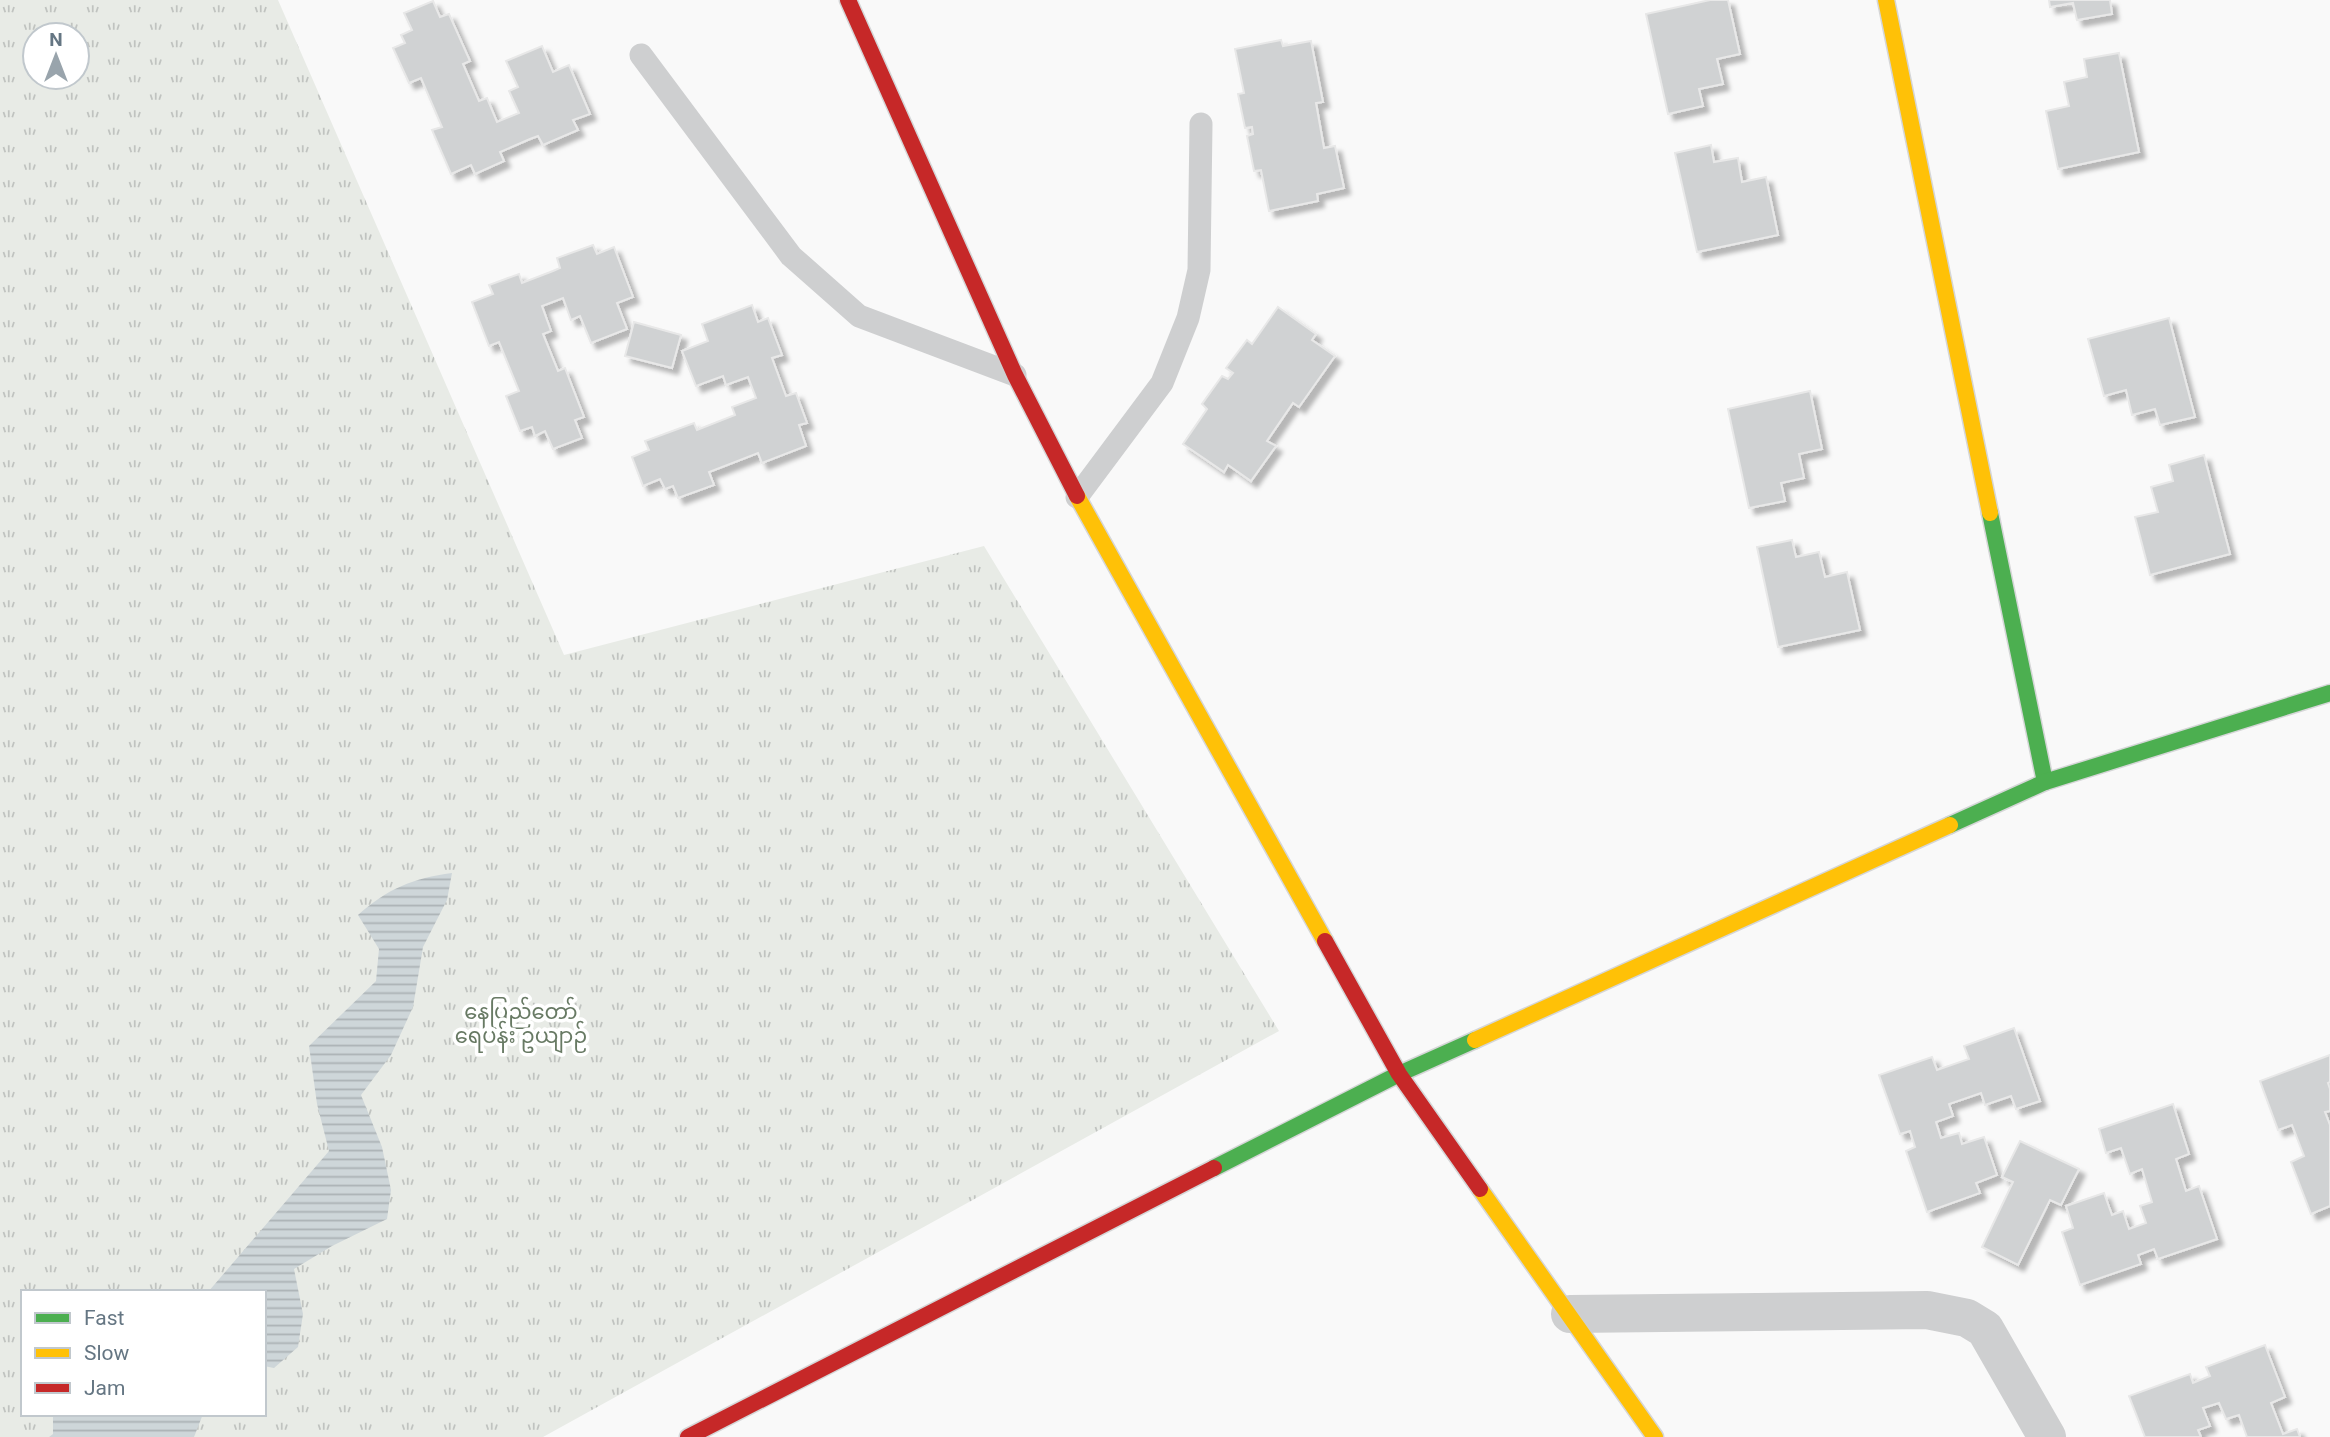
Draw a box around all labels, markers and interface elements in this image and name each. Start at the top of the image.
north arrow [21,21,91,91]
text: N [49,28,63,51]
park label: နေပြည်တော် ရေပန်း ဥယျာဉ် [455,996,587,1054]
legend [21,1290,266,1416]
text: Fast [84,1306,125,1330]
text: Slow [84,1341,130,1365]
text: Jam [84,1376,125,1400]

